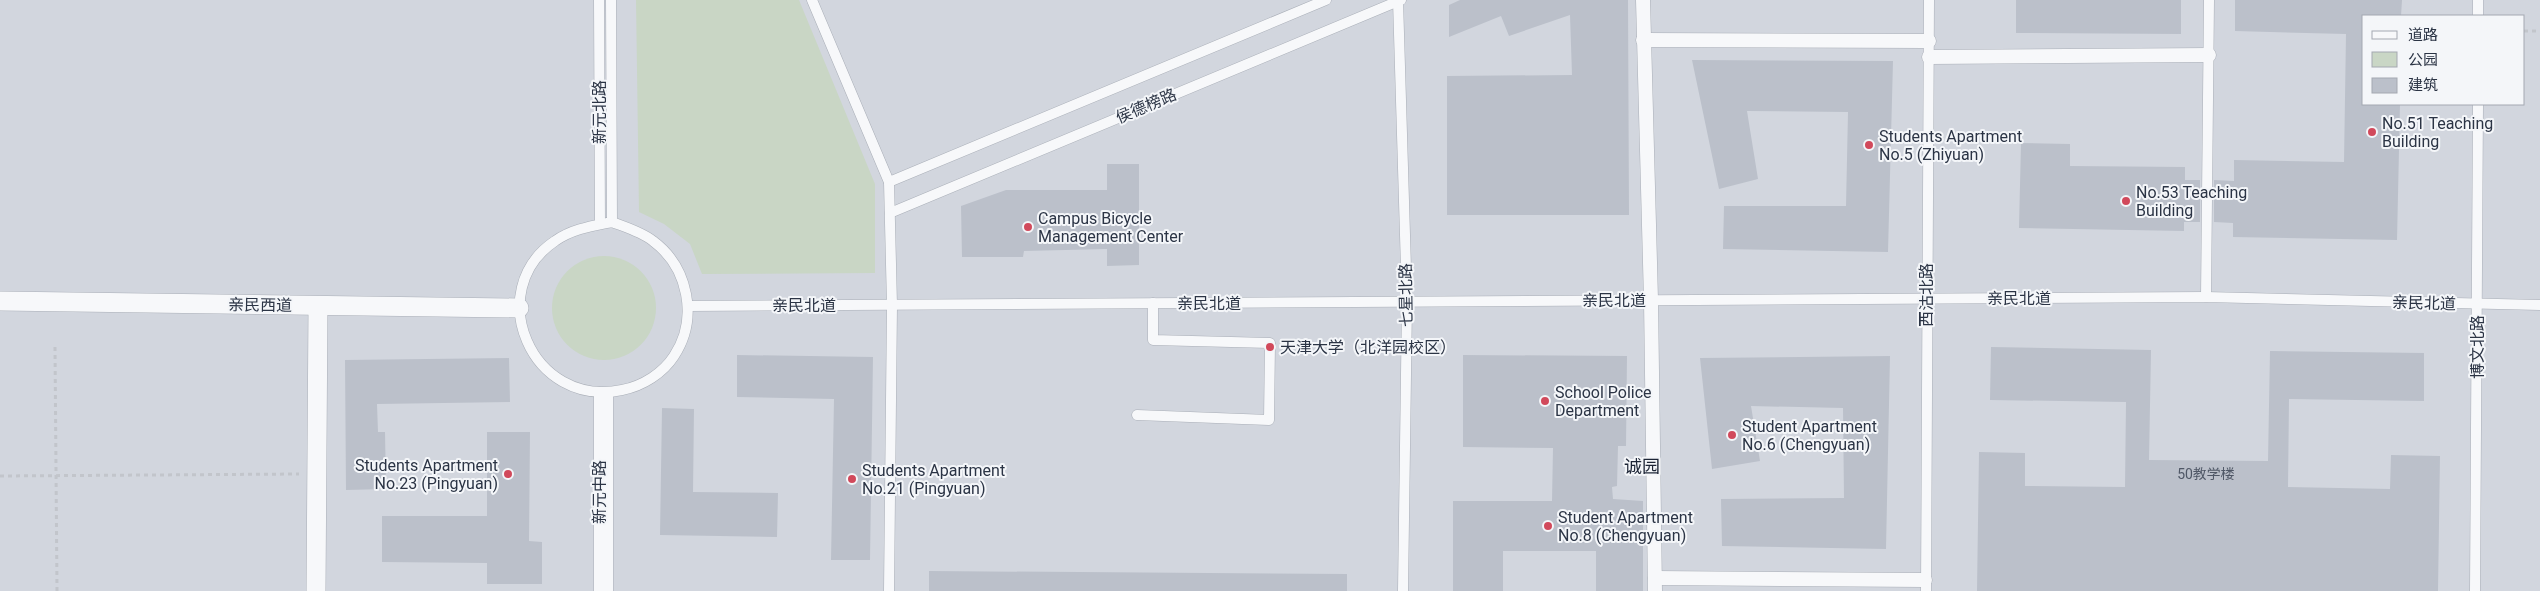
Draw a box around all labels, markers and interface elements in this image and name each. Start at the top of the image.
legend [2362,15,2525,105]
text: 道路 [2408,26,2438,44]
text: 公园 [2408,51,2438,69]
text: 建筑 [2408,76,2438,94]
street label: 新元北路 [590,80,609,144]
street label: 侯德榜路 [1113,85,1179,127]
place label: No.51 Teaching Building [2382,114,2493,151]
marker: No.51 Teaching Building [2366,126,2378,138]
place label: Students Apartment No.5 (Zhiyuan) [1879,127,2022,164]
marker: Students Apartment No.5 (Zhiyuan) [1863,139,1875,151]
place label: No.53 Teaching Building [2136,183,2247,220]
marker: No.53 Teaching Building [2120,195,2132,207]
place label: Campus Bicycle Management Center [1038,209,1184,246]
marker: Campus Bicycle Management Center [1022,221,1034,233]
street label: 七星北路 [1396,263,1416,327]
street label: 西沽北路 [1917,263,1936,327]
street label: 亲民北道 [1987,289,2051,308]
street label: 亲民北道 [1582,291,1646,310]
street label: 亲民北道 [2392,292,2456,314]
street label: 亲民北道 [1177,294,1241,313]
street label: 亲民西道 [228,295,292,315]
street label: 亲民北道 [772,296,836,315]
street label: 博文北路 [2468,315,2487,379]
place label: 天津大学（北洋园校区） [1280,338,1456,357]
marker: 天津大学（北洋园校区） [1264,341,1276,353]
place label: School Police Department [1555,383,1652,420]
marker: School Police Department [1539,395,1551,407]
place label: Student Apartment No.6 (Chengyuan) [1742,417,1877,454]
marker: Student Apartment No.6 (Chengyuan) [1726,429,1738,441]
place label: Students Apartment No.23 (Pingyuan) [355,456,498,493]
district label: 诚园 [1624,456,1660,477]
street label: 新元中路 [590,460,609,524]
place label: Students Apartment No.21 (Pingyuan) [862,461,1005,498]
house number: 50教学楼 [2177,466,2235,482]
marker: Students Apartment No.23 (Pingyuan) [502,468,514,480]
marker: Students Apartment No.21 (Pingyuan) [846,473,858,485]
place label: Student Apartment No.8 (Chengyuan) [1558,508,1693,545]
marker: Student Apartment No.8 (Chengyuan) [1542,520,1554,532]

